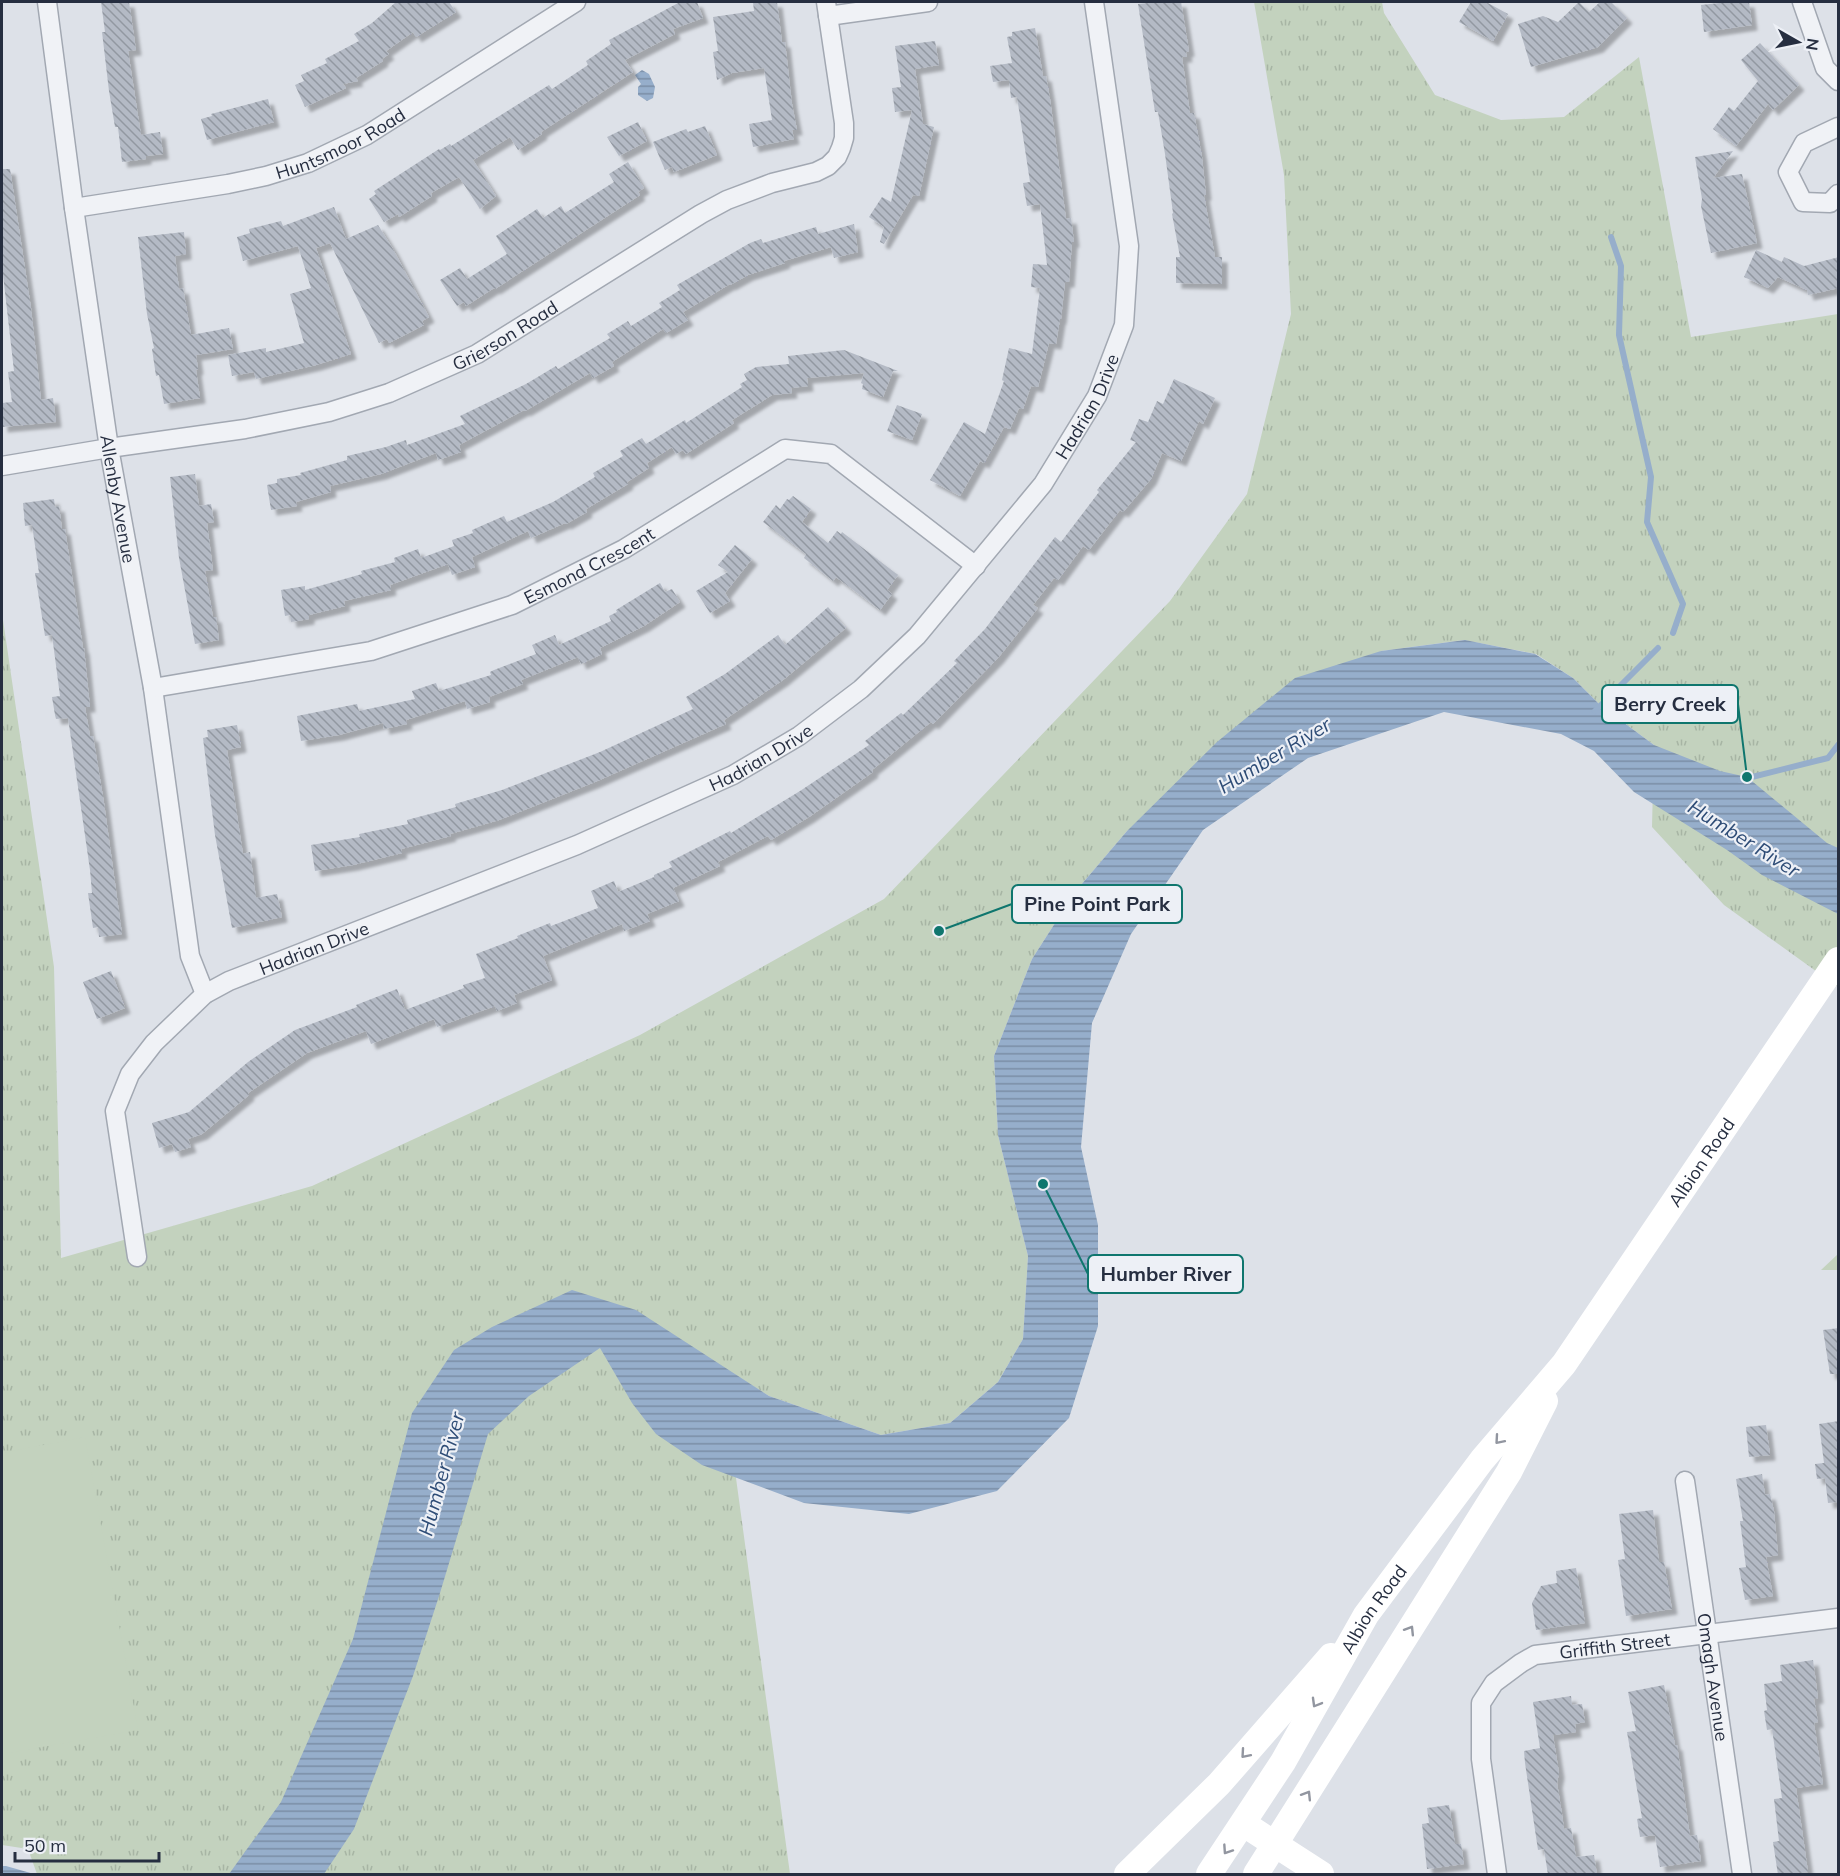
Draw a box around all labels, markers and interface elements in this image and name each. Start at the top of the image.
north arrow [1768,12,1828,72]
text: N [1802,37,1824,52]
street label: Huntsmoor Road [273,102,409,184]
street label: Grierson Road [448,295,562,375]
street label: Hadrian Drive [1050,351,1123,463]
street label: Allenby Avenue [96,433,141,565]
street label: Esmond Crescent [520,522,659,609]
callout: Berry Creek [1602,685,1738,723]
text: Berry Creek [1614,691,1727,716]
water label: Humber River [1213,711,1335,798]
street label: Hadrian Drive [705,718,817,796]
water label: Humber River [1684,794,1805,883]
callout: Pine Point Park [1012,885,1182,923]
text: Pine Point Park [1024,891,1171,916]
street label: Hadrian Drive [256,916,372,980]
street label: Albion Road [1663,1113,1739,1211]
callout: Humber River [1088,1255,1243,1293]
text: Humber River [1101,1261,1232,1286]
water label: Humber River [412,1409,470,1539]
one-way arrow [1495,1433,1506,1444]
street label: Albion Road [1335,1560,1411,1657]
street label: Omagh Avenue [1693,1611,1734,1743]
one-way arrow [1403,1626,1415,1636]
street label: Griffith Street [1558,1627,1671,1663]
one-way arrow [1312,1697,1323,1707]
one-way arrow [1241,1747,1252,1758]
one-way arrow [1300,1791,1312,1801]
scale bar [15,1825,159,1863]
text: 50 m [24,1834,66,1857]
one-way arrow [1223,1843,1234,1854]

